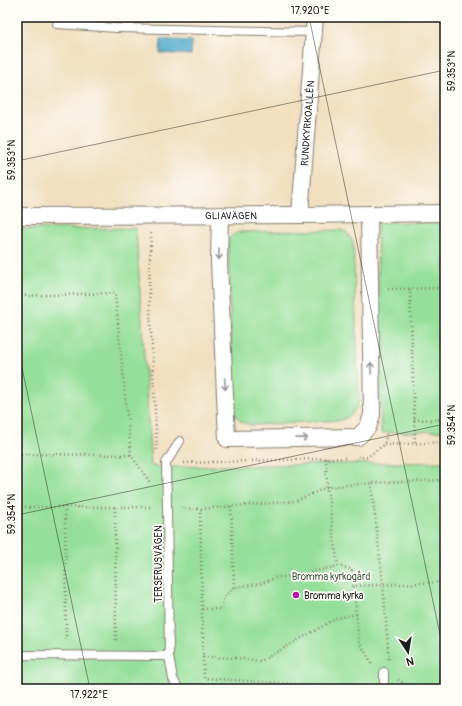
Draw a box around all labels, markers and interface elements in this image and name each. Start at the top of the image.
text: 17.920°E [291,5,329,17]
text: 59.353°N [446,51,458,91]
street label: RUNDKYRKOALLÉN [299,80,317,166]
text: 59.353°N [6,140,18,180]
street label: GLIAVÄGEN [205,210,257,222]
one-way arrow [216,247,223,260]
one-way arrow [367,362,375,375]
one-way arrow [221,377,228,390]
text: 59.354°N [446,404,458,445]
one-way arrow [295,434,308,442]
text: 59.354°N [6,493,18,534]
street label: TERSERUSVÄGEN [153,525,165,603]
park label: Bromma kyrkogård [292,570,370,583]
marker: Bromma kyrka [291,590,301,600]
place label: Bromma kyrka [304,590,364,602]
north arrow [388,632,428,672]
text: N [404,654,415,669]
text: 17.922°E [70,689,108,701]

